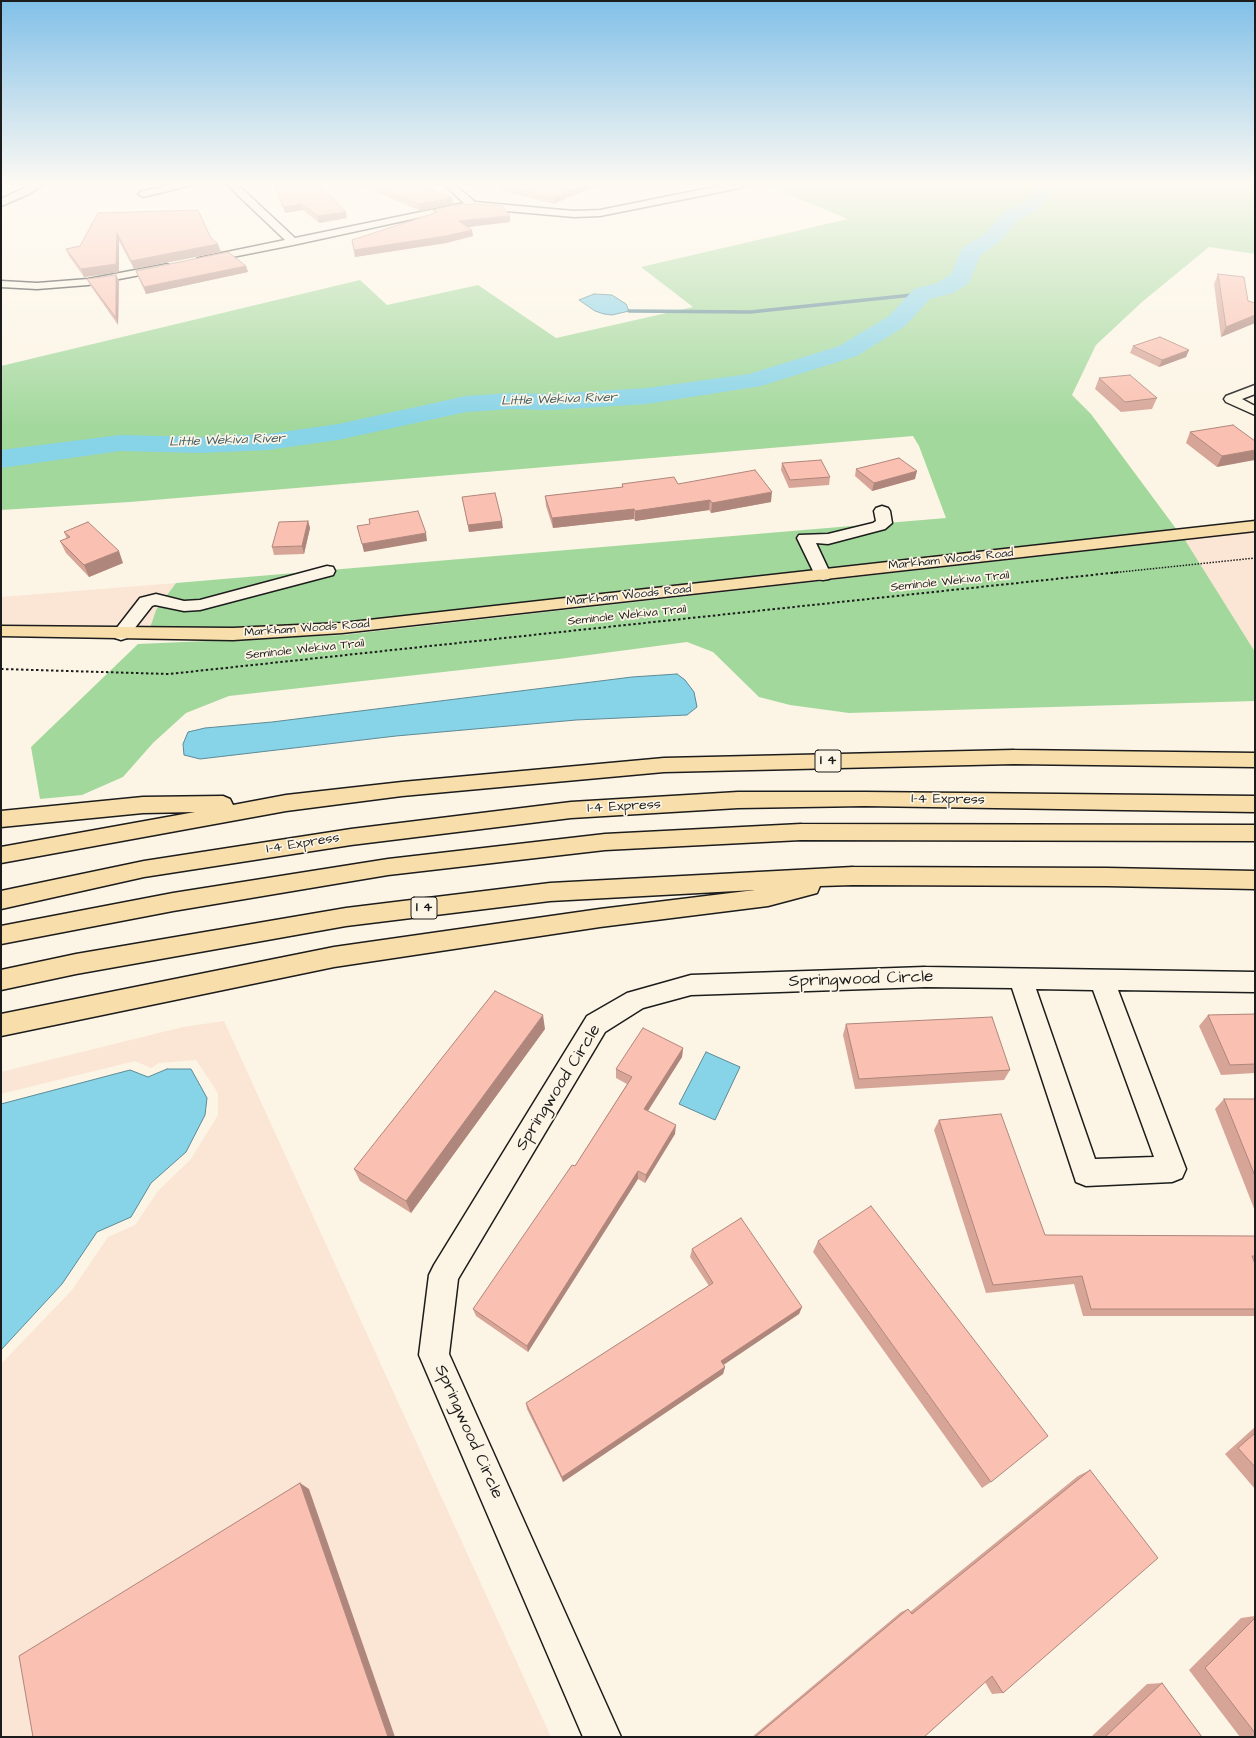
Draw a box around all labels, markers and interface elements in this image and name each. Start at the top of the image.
water label: Little Wekiva River [501,390,617,410]
water label: Little Wekiva River [169,431,285,451]
street label: Markham Woods Road [888,546,1014,574]
street label: Seminole Wekiva Trail [890,569,1010,595]
street label: Markham Woods Road [566,582,692,610]
street label: Seminole Wekiva Trail [567,603,687,629]
street label: Markham Woods Road [244,617,370,641]
street label: Seminole Wekiva Trail [245,637,365,663]
road number: I 4 [815,750,841,772]
street label: I-4 Express [911,791,985,809]
street label: I-4 Express [587,797,661,817]
street label: I-4 Express [265,830,341,858]
road number: I 4 [411,897,437,919]
street label: Springwood Circle [788,967,934,993]
street label: Springwood Circle [512,1021,606,1155]
street label: Springwood Circle [429,1362,507,1502]

